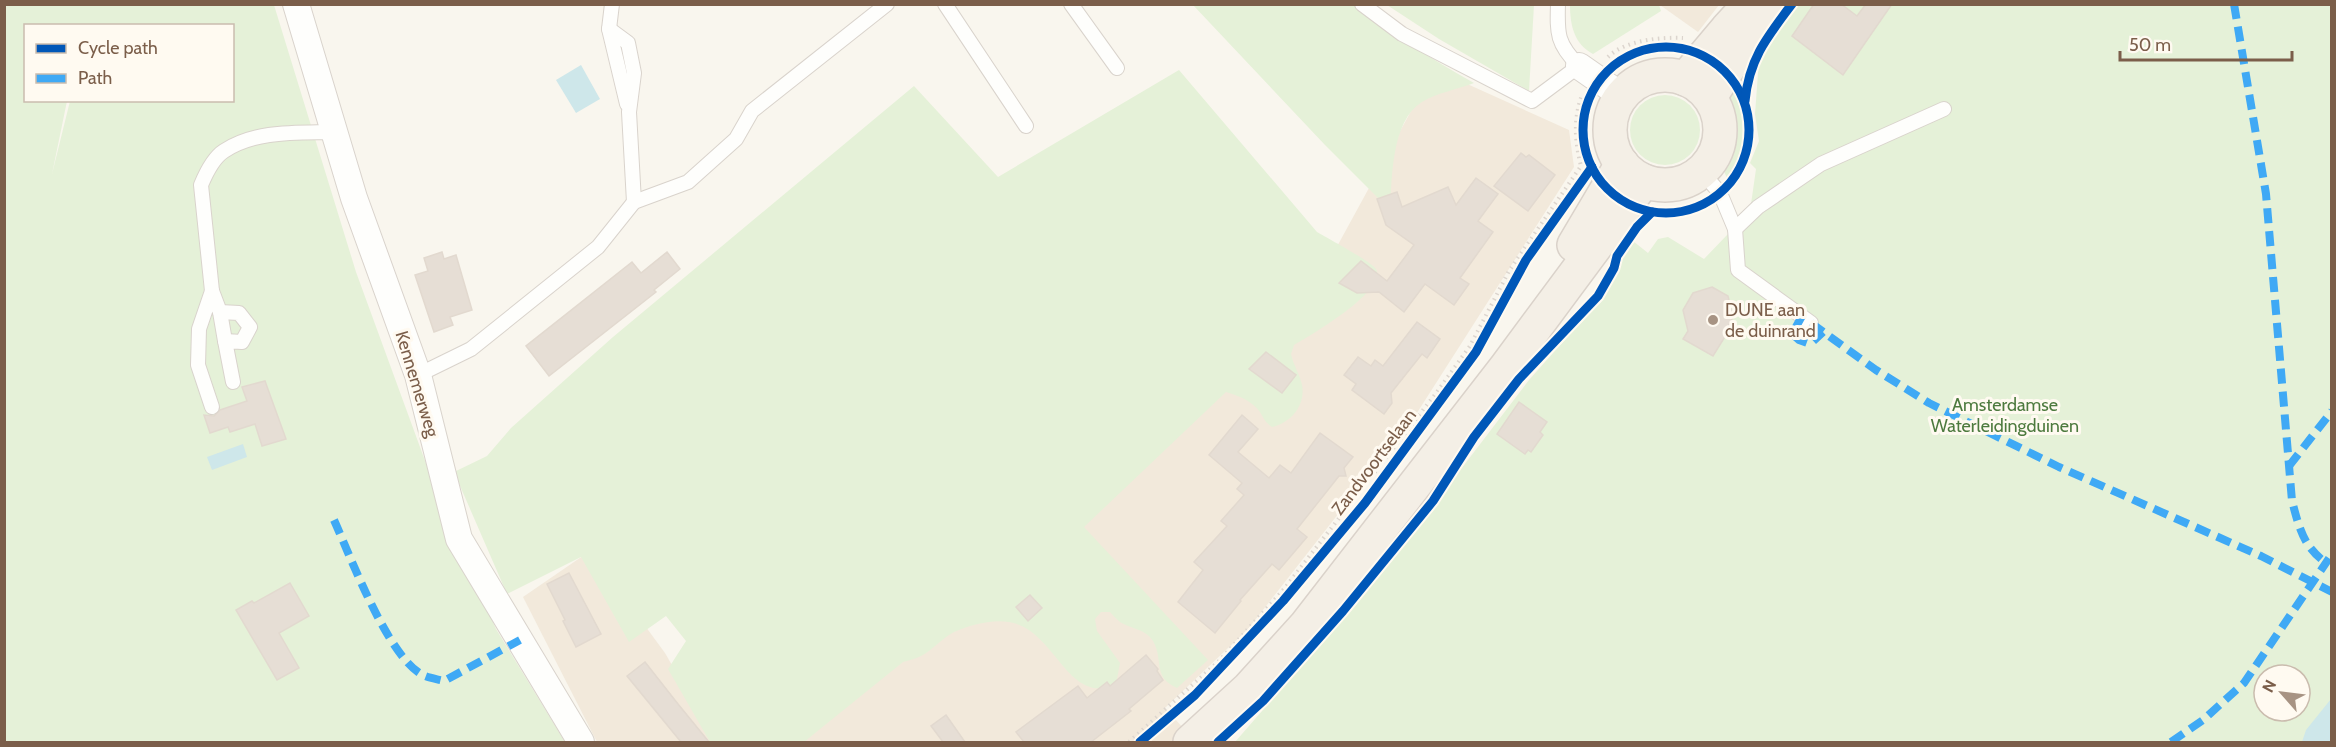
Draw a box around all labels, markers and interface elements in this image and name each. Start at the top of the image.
legend [24,24,234,102]
scale bar [2120,24,2292,62]
text: 50 m [2129,34,2171,56]
text: Cycle path [78,37,158,59]
text: Path [78,67,112,89]
place label: DUNE aan de duinrand [1725,299,1816,342]
marker: DUNE aan de duinrand [1706,313,1720,327]
street label: Kennemerweg [390,328,444,441]
park label: Amsterdamse Waterleidingduinen [1931,394,2079,437]
street label: Zandvoortselaan [1327,405,1421,519]
north arrow [2252,663,2312,723]
text: N [2258,677,2280,696]

